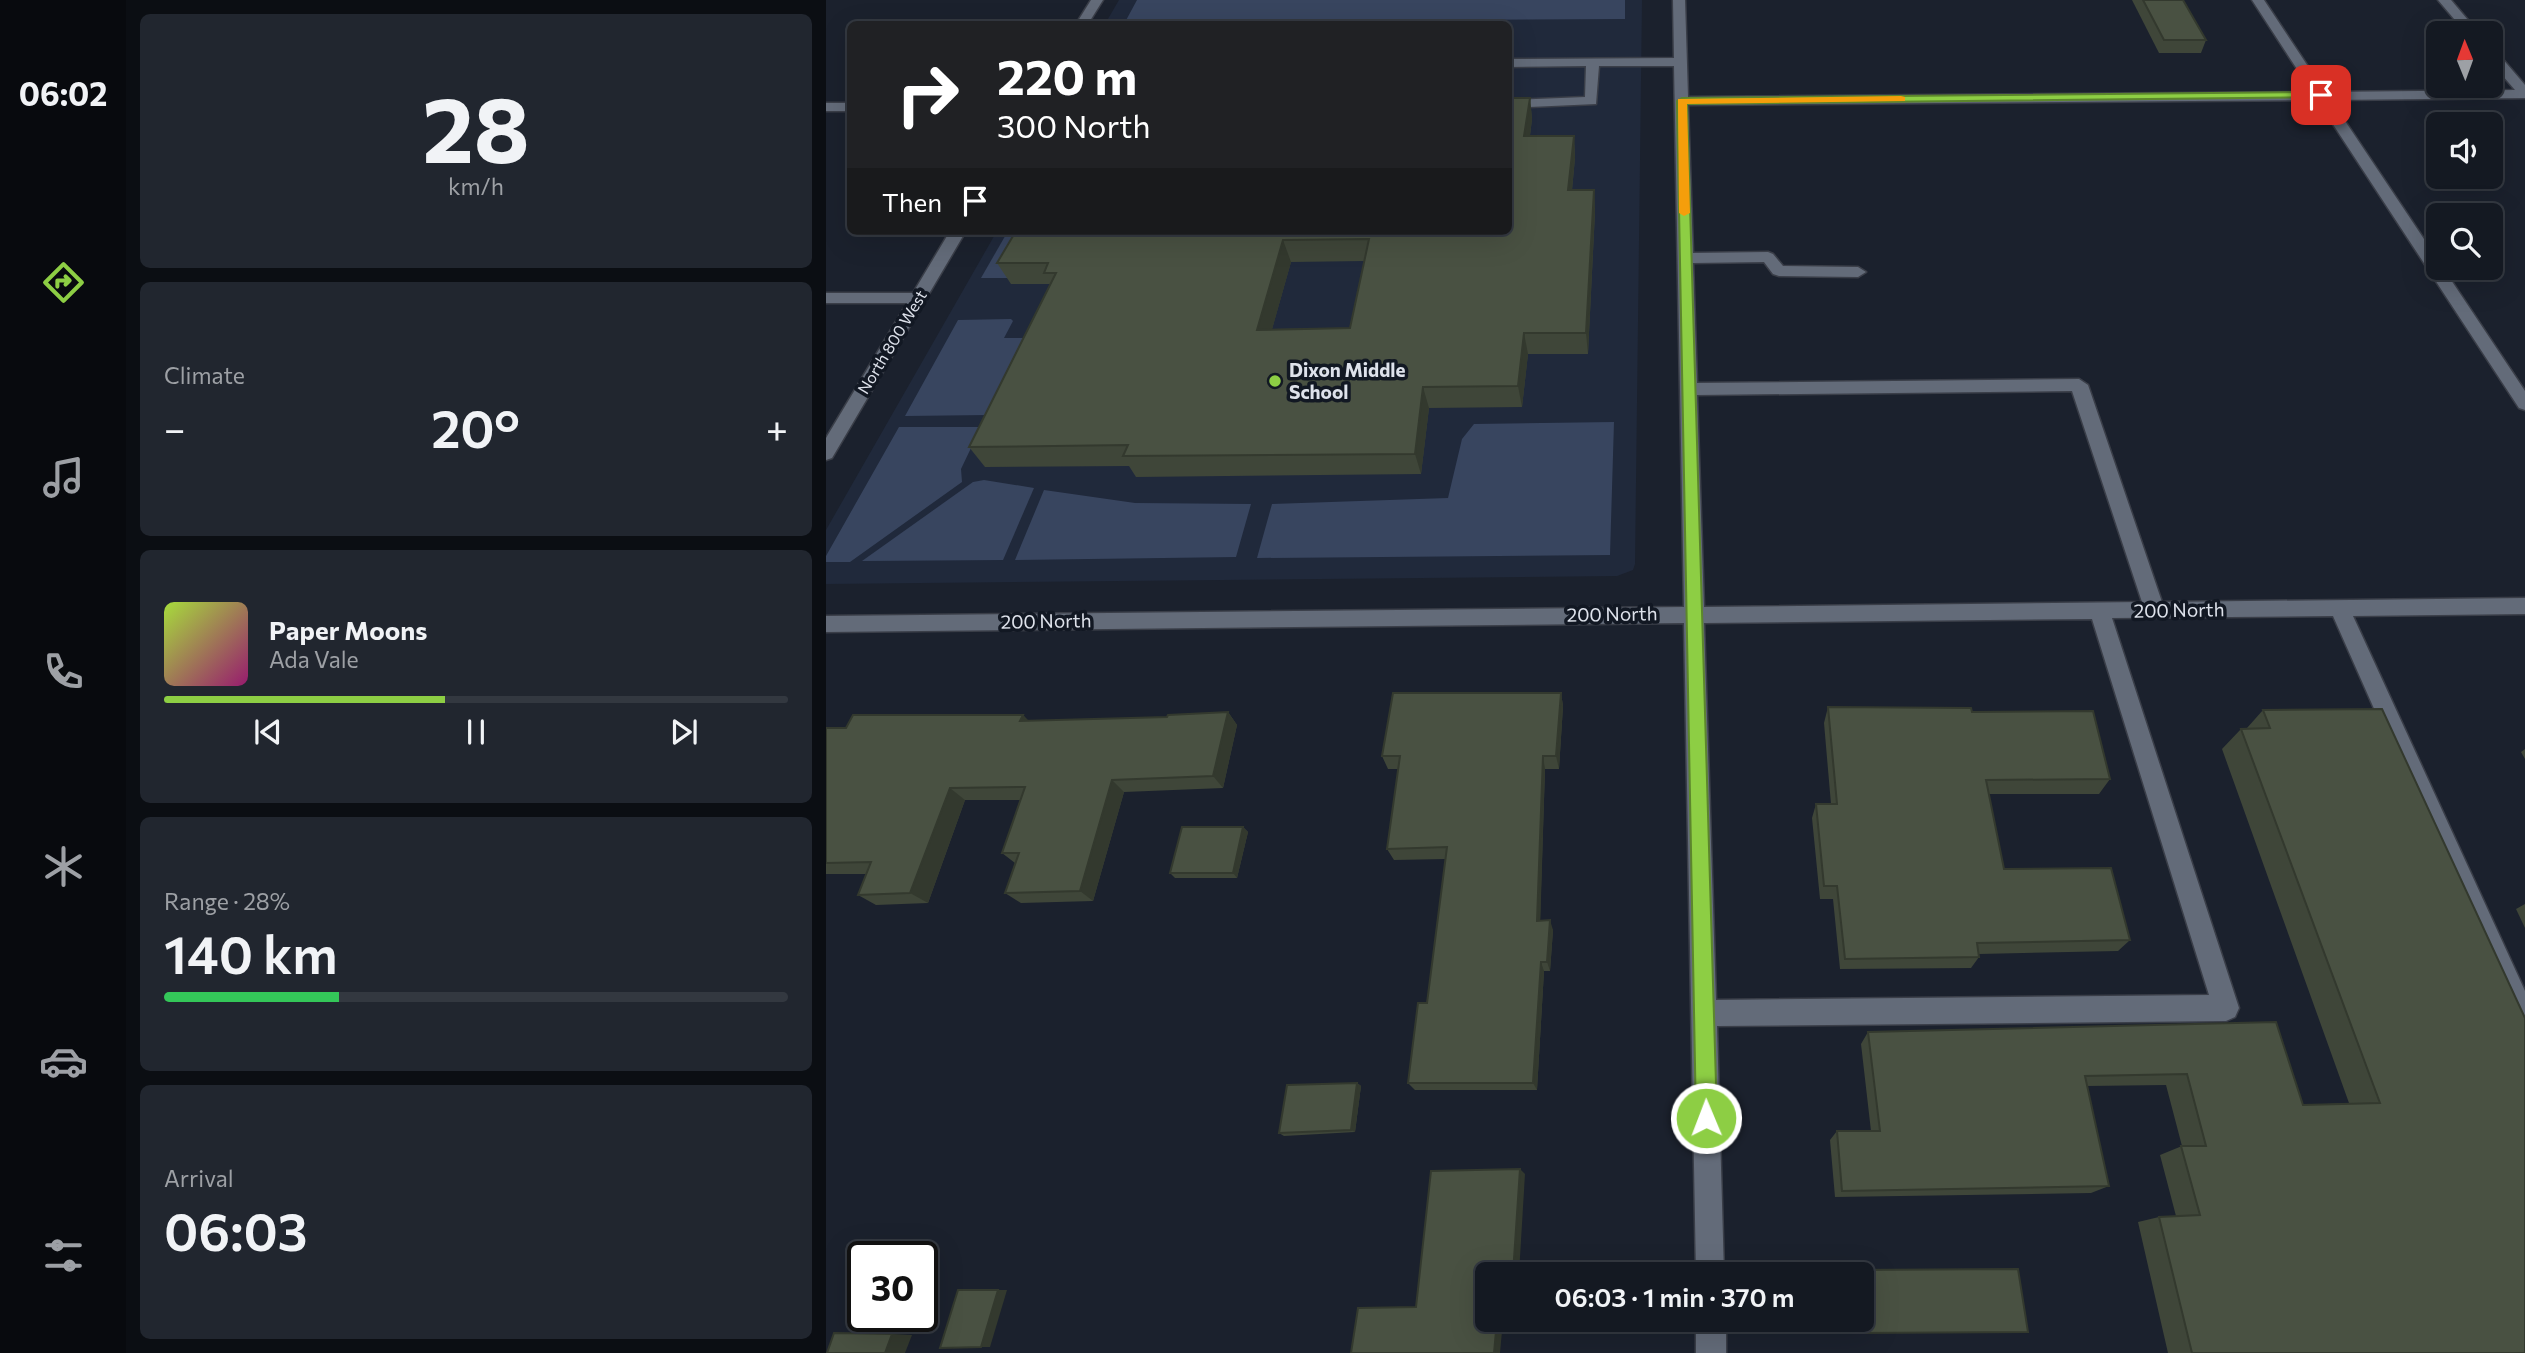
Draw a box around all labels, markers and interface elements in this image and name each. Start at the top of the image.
north arrow [2426,21,2502,98]
map controls [2426,21,2503,280]
text: 220 m [997,45,1137,105]
icon: right [882,49,973,140]
pin [2291,65,2351,125]
text: 28 [422,70,530,182]
text: 06:02 [19,73,107,113]
icon: arrive [2302,76,2340,114]
text: 300 North [997,105,1151,145]
button: sound [2426,112,2503,189]
text: km/h [448,172,504,200]
icon: arrive [956,182,994,220]
text: Then [882,186,942,217]
button: search [2426,203,2503,280]
icon: directions [39,258,88,307]
street label: North 800 West [853,286,930,397]
place label: Dixon Middle School [1289,358,1406,403]
text: Climate [164,361,245,389]
marker: Dixon Middle School [1267,373,1283,389]
text: 20° [431,395,520,459]
text: − [164,404,186,451]
text: + [766,404,788,451]
icon: music [39,453,88,502]
street label: 200 North [2133,597,2225,622]
street label: 200 North [1566,601,1658,626]
street label: 200 North [1000,608,1092,633]
text: Paper Moons [269,614,427,645]
text: Ada Vale [269,645,359,673]
icon: phone [39,647,88,696]
icon: previous [249,713,287,751]
icon: pause [457,713,495,751]
icon: next [665,713,703,751]
icon: climate [39,842,88,891]
text: Range · 28% [164,887,290,915]
text: 140 km [164,921,338,985]
icon: car [39,1037,88,1086]
position arrow [1669,1081,1743,1155]
text: Arrival [164,1164,234,1192]
text: 06:03 [164,1198,308,1262]
icon: filters [39,1231,88,1280]
speed limit sign: 30 [847,1241,938,1332]
text: 06:03 · 1 min · 370 m [1555,1281,1794,1312]

